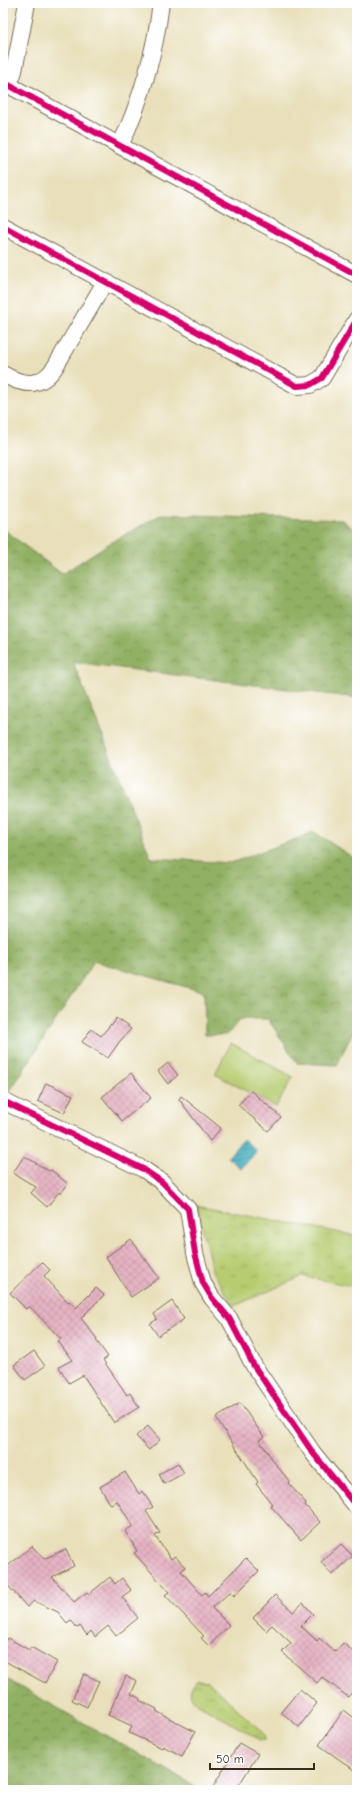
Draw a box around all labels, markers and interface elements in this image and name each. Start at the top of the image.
scale bar [210,1745,314,1771]
text: 50 m [216,1752,244,1766]

